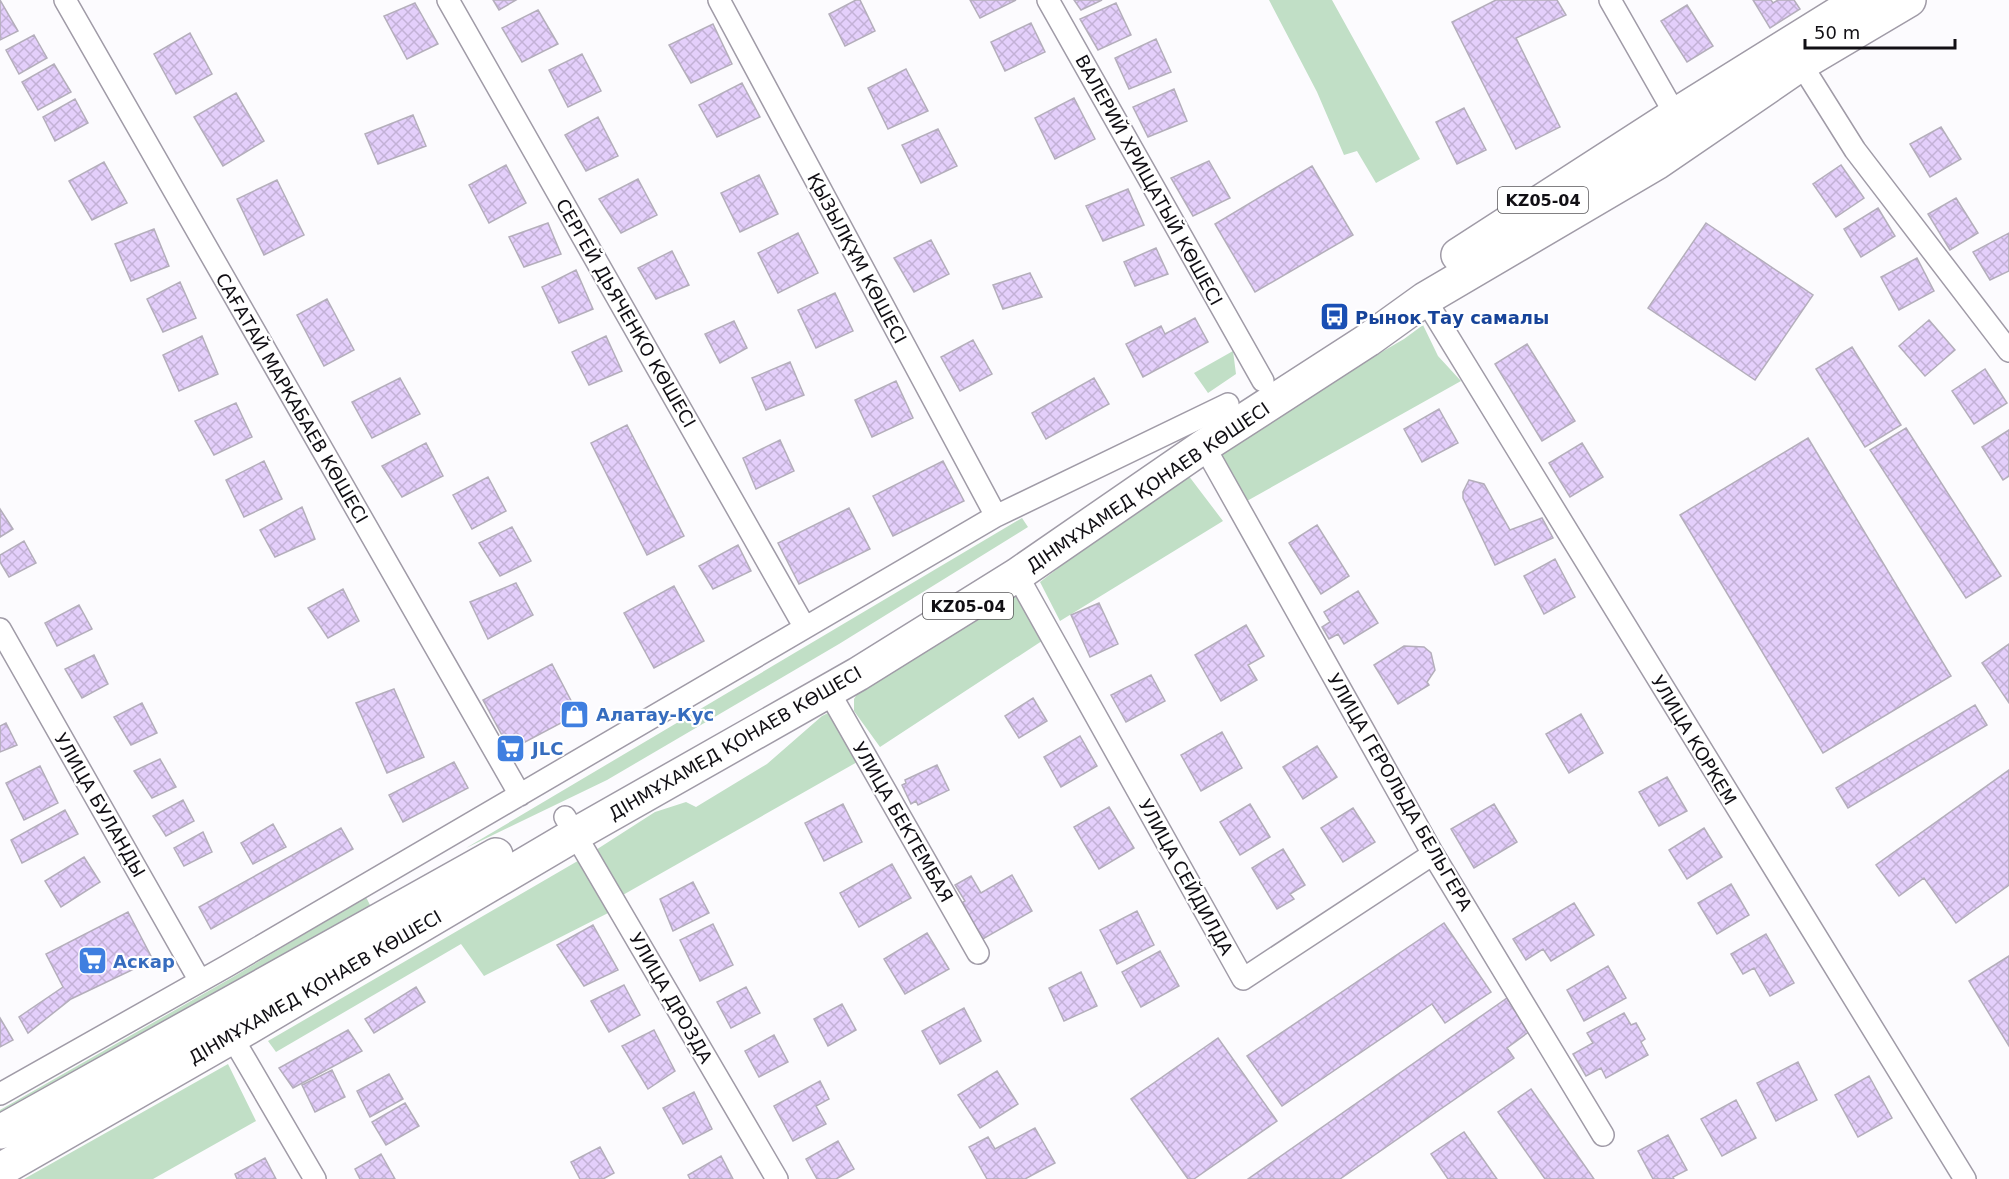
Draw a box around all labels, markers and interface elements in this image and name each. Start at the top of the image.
scale bar [1805,12,1955,50]
text: 50 m [1814,22,1860,43]
street label: ВАЛЕРИЙ ХРИЩАТЫЙ КӨШЕСІ [1071,51,1227,309]
street label: ҚЫЗЫЛҚҰМ КӨШЕСІ [803,169,911,347]
road number: KZ05-04 [1498,187,1588,213]
street label: СЕРГЕЙ ДЬЯЧЕНКО КӨШЕСІ [552,195,700,431]
street label: САҒАТАЙ МАРКАБАЕВ КӨШЕСІ [212,269,372,527]
bus stop icon: Рынок Тау самалы [1318,301,1350,333]
place label: Рынок Тау самалы [1355,307,1549,328]
street label: ДІНМҰХАМЕД ҚОНАЕВ КӨШЕСІ [1023,398,1273,576]
road number: KZ05-04 [923,593,1013,619]
street label: ДІНМҰХАМЕД ҚОНАЕВ КӨШЕСІ [605,662,865,824]
street label: УЛИЦА ГЕРОЛЬДА БЕЛЬГЕРА [1323,670,1477,915]
street label: УЛИЦА КОРКЕМ [1647,671,1741,809]
shop icon: Алатау-Кус [559,698,591,730]
place label: Алатау-Кус [596,704,714,725]
street label: УЛИЦА БУЛАНДЫ [50,729,150,881]
supermarket icon: JLC [495,732,527,764]
place label: JLC [530,738,563,759]
street label: УЛИЦА БЕКТЕМБАЯ [849,738,957,906]
street label: УЛИЦА СЕЙДИЛДА [1134,795,1238,959]
street label: ДІНМҰХАМЕД ҚОНАЕВ КӨШЕСІ [185,906,445,1068]
street label: УЛИЦА ДРОЗДА [625,929,717,1067]
supermarket icon: Аскар [76,945,108,977]
place label: Аскар [113,951,175,972]

